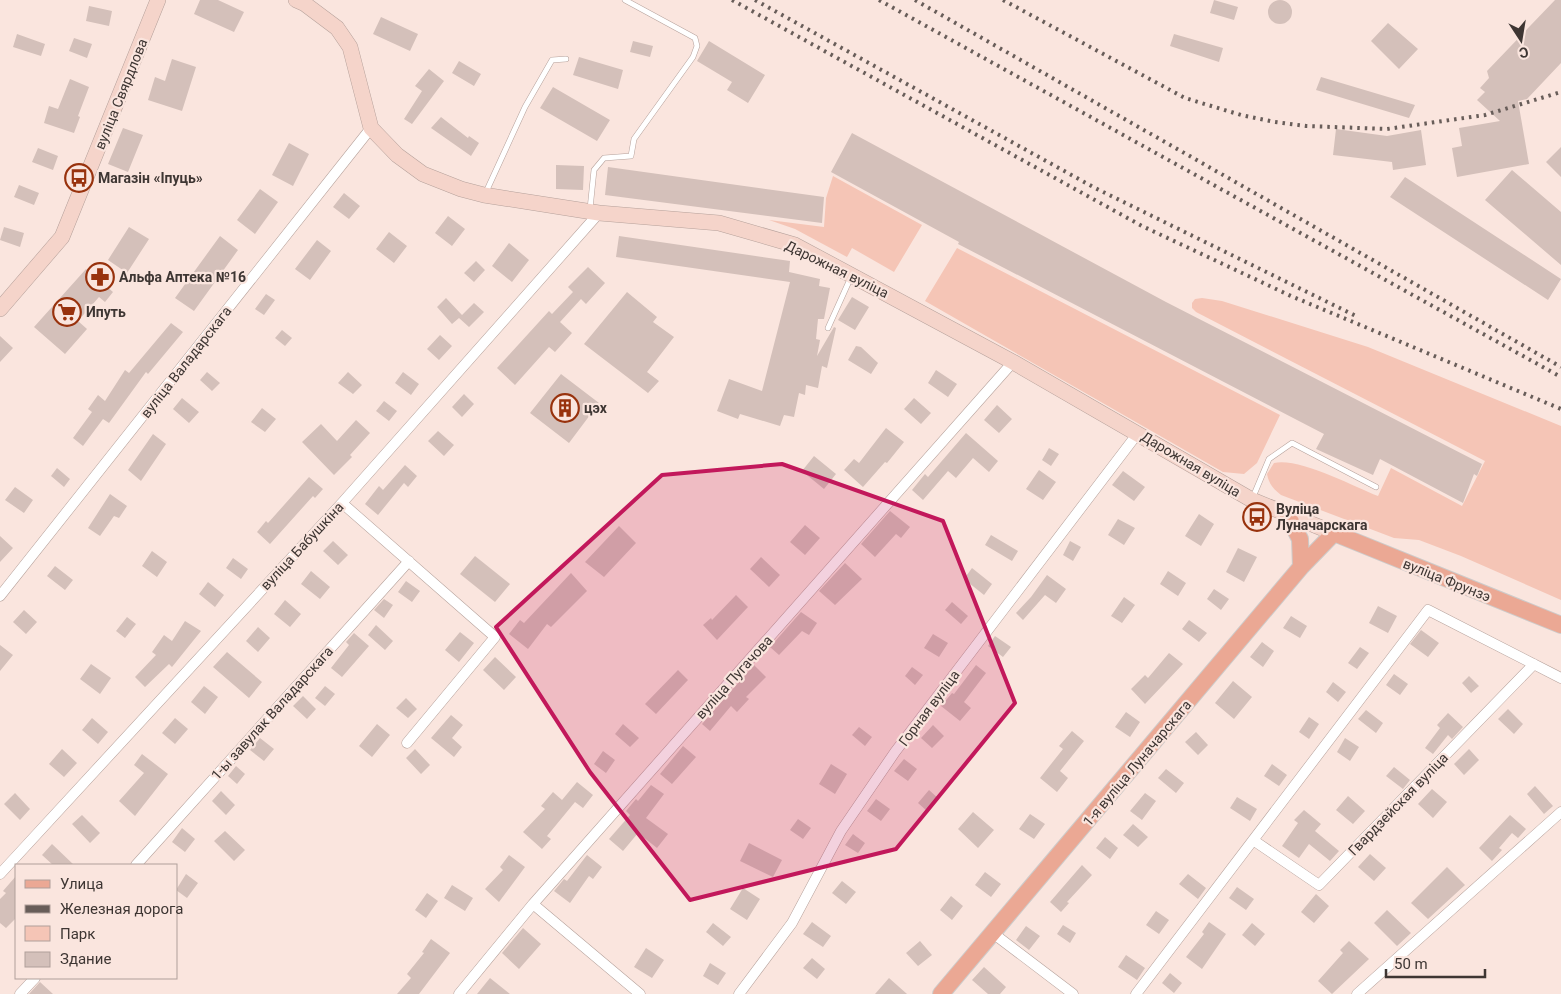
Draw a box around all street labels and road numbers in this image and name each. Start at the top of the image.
street label: вуліца Свярдлова [92,36,150,152]
street label: Дарожная вуліца [783,237,891,301]
street label: вуліца Валадарскага [137,303,235,421]
street label: Дарожная вуліца [1138,428,1244,500]
street label: вуліца Бабушкіна [257,499,347,593]
street label: вуліца Фрунзэ [1401,555,1493,605]
street label: вуліца Пугачова [692,632,776,722]
street label: 1-ы завулак Валадарскага [208,643,336,783]
street label: Горная вуліца [895,667,963,749]
street label: 1-я вуліца Луначарскага [1080,697,1194,829]
street label: Гвардзейская вуліца [1345,749,1451,859]

